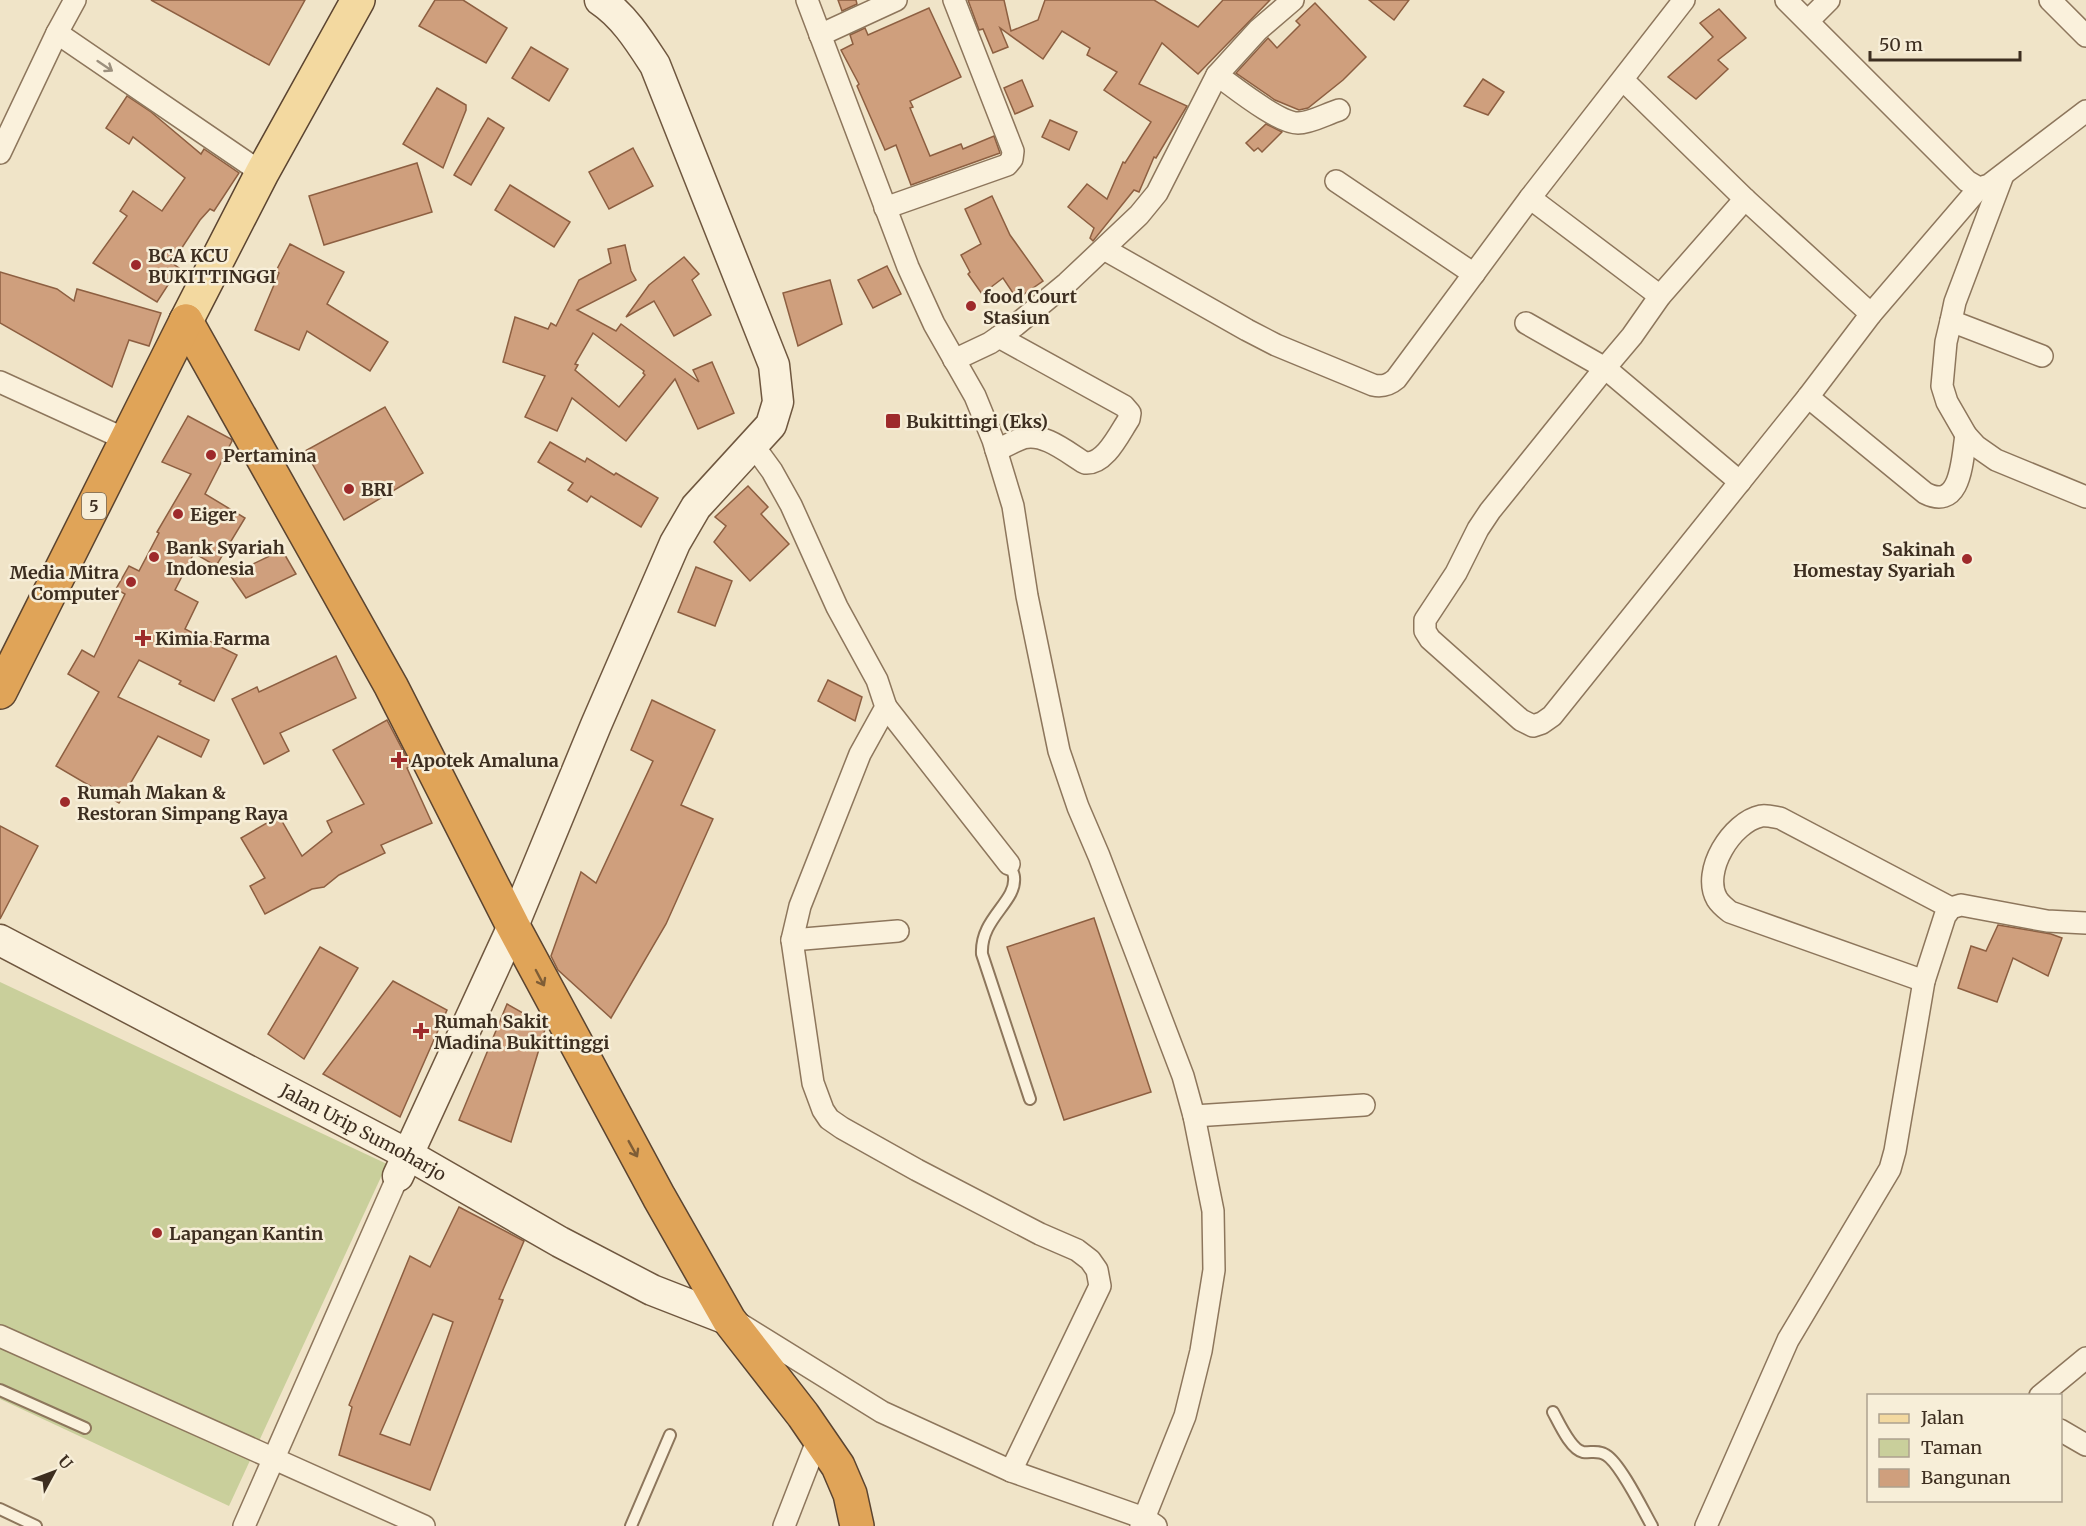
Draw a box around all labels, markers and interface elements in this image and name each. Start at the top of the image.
scale bar [1870,24,2020,62]
text: 50 m [1879,33,1923,56]
one-way arrow [97,60,113,72]
place label: BCA KCU BUKITTINGGI [148,244,276,288]
marker: BCA KCU BUKITTINGGI [129,258,143,272]
place label: food Court Stasiun [983,285,1078,329]
marker: food Court Stasiun [964,299,978,313]
place label: Bukittingi (Eks) [906,410,1048,433]
marker: Bukittingi (Eks) [884,412,902,430]
place label: Pertamina [223,444,317,467]
marker: Pertamina [204,448,218,462]
place label: BRI [361,478,394,501]
marker: BRI [342,482,356,496]
road number: 5 [82,493,106,519]
place label: Eiger [190,503,237,526]
marker: Eiger [171,507,185,521]
place label: Bank Syariah Indonesia [166,536,285,580]
place label: Sakinah Homestay Syariah [1793,538,1955,582]
marker: Bank Syariah Indonesia [147,550,161,564]
marker: Sakinah Homestay Syariah [1960,552,1974,566]
place label: Media Mitra Computer [10,561,119,605]
marker: Media Mitra Computer [124,575,138,589]
place label: Kimia Farma [155,627,270,650]
marker: Kimia Farma [136,631,150,645]
place label: Apotek Amaluna [410,749,559,772]
marker: Apotek Amaluna [392,753,406,767]
place label: Rumah Makan & Restoran Simpang Raya [77,781,288,825]
marker: Rumah Makan & Restoran Simpang Raya [58,795,72,809]
one-way arrow [535,968,547,986]
place label: Rumah Sakit Madina Bukittinggi [434,1010,610,1054]
marker: Rumah Sakit Madina Bukittinggi [412,1022,430,1040]
street label: Jalan Urip Sumoharjo [276,1078,451,1186]
one-way arrow [627,1140,639,1157]
place label: Lapangan Kantin [169,1222,323,1245]
marker: Lapangan Kantin [150,1226,164,1240]
legend [1867,1394,2062,1502]
text: Jalan [1920,1406,1964,1429]
text: Taman [1921,1436,1982,1459]
north arrow [24,1442,84,1502]
text: U [54,1451,77,1473]
text: Bangunan [1921,1466,2011,1489]

